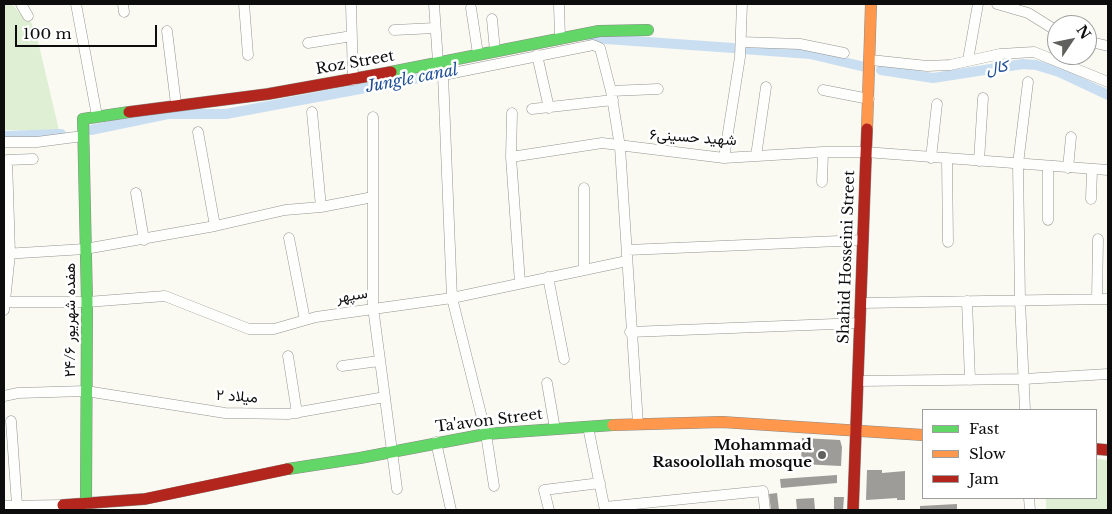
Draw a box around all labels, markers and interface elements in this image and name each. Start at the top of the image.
scale bar [18,15,160,47]
north arrow [1047,15,1097,65]
text: N [1072,22,1095,43]
text: 100 m [23,24,72,43]
street label: Roz Street [314,47,396,79]
water label: کال [985,57,1009,79]
water label: Jungle canal [364,61,460,97]
street label: شهید حسینی۶ [649,126,737,150]
street label: Shahid Hosseini Street [835,170,859,344]
street label: هفده شهریور ۲۴/۶ [62,263,80,377]
street label: سپهر [335,285,369,307]
street label: میلاد ۲ [216,387,258,407]
street label: Ta'avon Street [434,405,544,437]
legend [922,409,1097,499]
text: Fast [969,419,999,438]
place label: Mohammad Rasoolollah mosque [652,437,812,472]
text: Slow [969,444,1006,463]
marker: Mohammad Rasoolollah mosque [816,449,828,461]
text: Jam [969,469,999,488]

